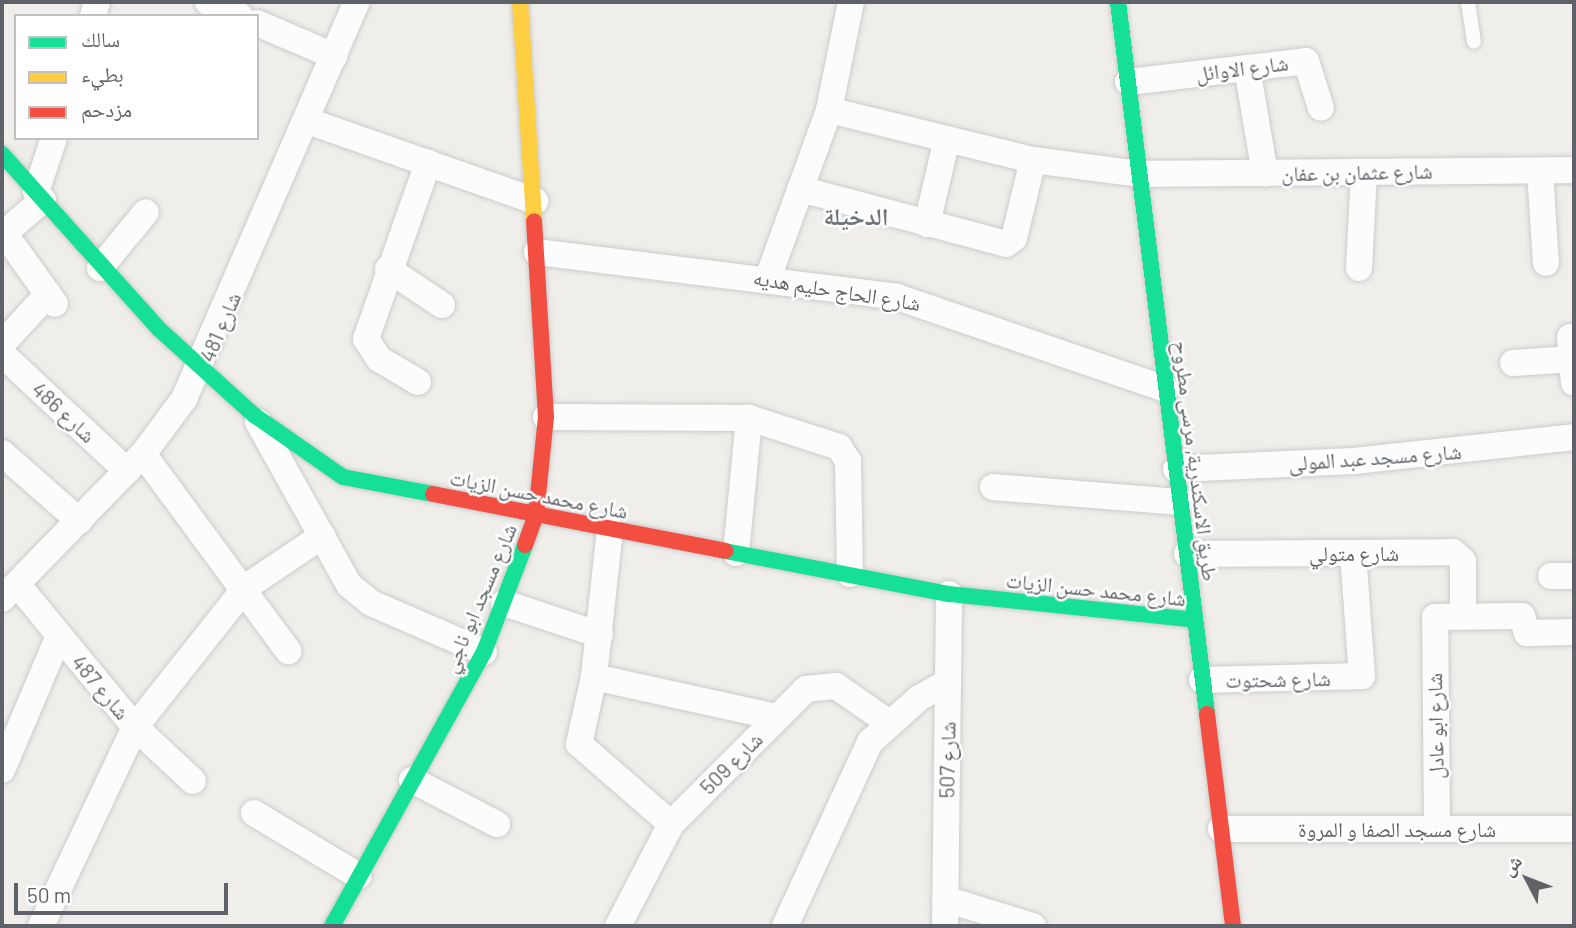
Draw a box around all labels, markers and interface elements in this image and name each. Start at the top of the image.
legend [14,14,259,140]
text: سالك [81,26,120,51]
street label: شارع الاوائل [1194,50,1290,86]
text: بطيء [81,61,124,86]
text: مزدحم [81,96,132,121]
street label: شارع عثمان بن عفان [1281,158,1433,186]
district label: الدخيلة [824,202,888,230]
street label: شارع الحاج حليم هديه [752,264,922,316]
street label: شارع 481 [194,288,246,366]
street label: طريق الاسكندرية, مرسى مطروح [1169,339,1223,583]
street label: شارع 486 [27,376,101,448]
street label: شارع مسجد عبد المولى [1288,438,1462,476]
street label: شارع محمد حسن الزيات [448,464,630,524]
street label: شارع مسجد ابو ناجي [436,520,522,676]
street label: شارع متولي [1309,540,1399,566]
street label: شارع محمد حسن الزيات [1005,567,1187,611]
street label: شارع 487 [67,650,135,724]
street label: شارع شحتوت [1225,665,1331,693]
street label: شارع ابو عادل [1421,673,1449,779]
street label: شارع 507 [934,721,960,799]
street label: شارع 509 [695,727,767,799]
street label: شارع مسجد الصفا و المروة [1298,816,1496,842]
north arrow [1492,844,1562,914]
text: ش [1496,849,1526,880]
scale bar [18,869,231,913]
text: 50 m [27,882,71,907]

